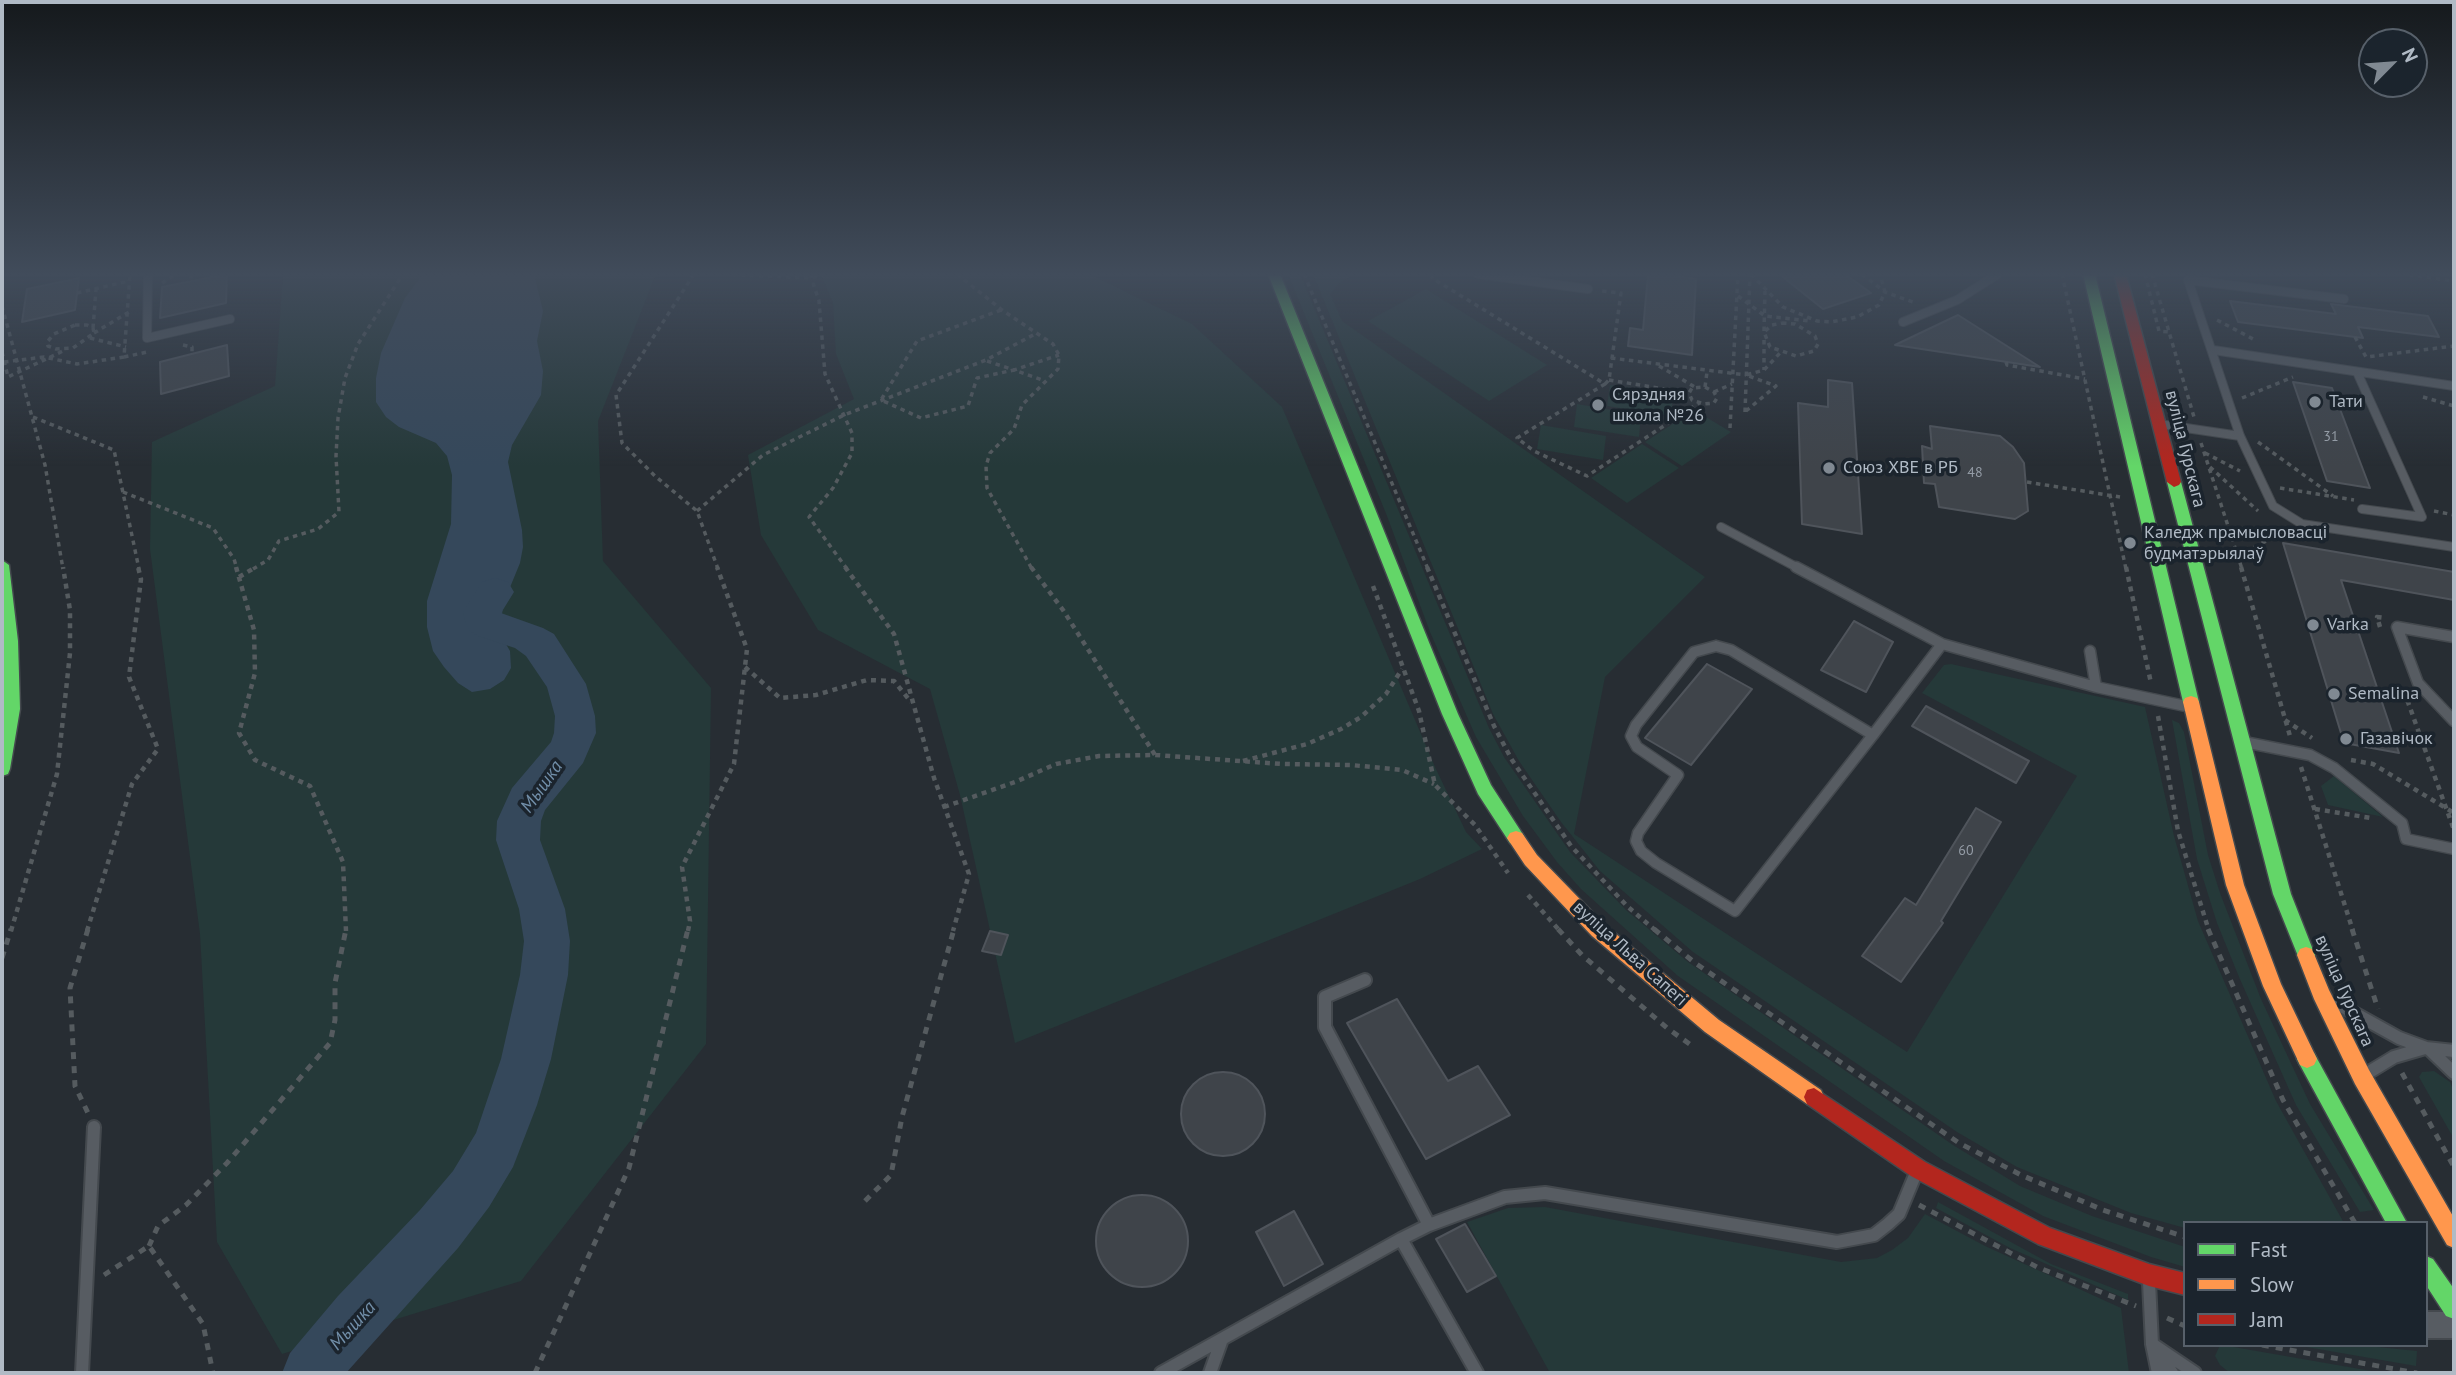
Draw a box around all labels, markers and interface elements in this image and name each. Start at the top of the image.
north arrow [2358,28,2428,98]
text: N [2397,44,2424,66]
place label: Сярэдняя школа №26 [1612,384,1704,426]
street label: вуліца Гурскага [2160,388,2210,510]
place label: Тати [2329,391,2363,413]
marker: Тати [2307,394,2323,410]
marker: Сярэдняя школа №26 [1590,397,1606,413]
house number: 31 [2323,429,2339,445]
place label: Союз ХВЕ в РБ [1843,457,1958,479]
marker: Союз ХВЕ в РБ [1821,460,1837,476]
house number: 48 [1967,465,1983,481]
place label: Каледж прамысловасці будматэрыялаў [2144,522,2327,564]
marker: Каледж прамысловасці будматэрыялаў [2122,535,2138,551]
place label: Varka [2327,614,2369,636]
marker: Varka [2305,617,2321,633]
place label: Semalina [2348,683,2419,705]
marker: Semalina [2326,686,2342,702]
place label: Газавічок [2360,728,2433,750]
marker: Газавічок [2338,731,2354,747]
water label: Мышка [516,757,568,817]
house number: 60 [1958,843,1974,859]
street label: вуліца Льва Сапегі [1568,897,1692,1011]
street label: вуліца Гурскага [2310,932,2378,1050]
legend [2183,1221,2428,1347]
text: Fast [2250,1236,2287,1263]
text: Slow [2250,1271,2294,1298]
water label: Мышка [325,1297,381,1355]
text: Jam [2250,1306,2284,1333]

